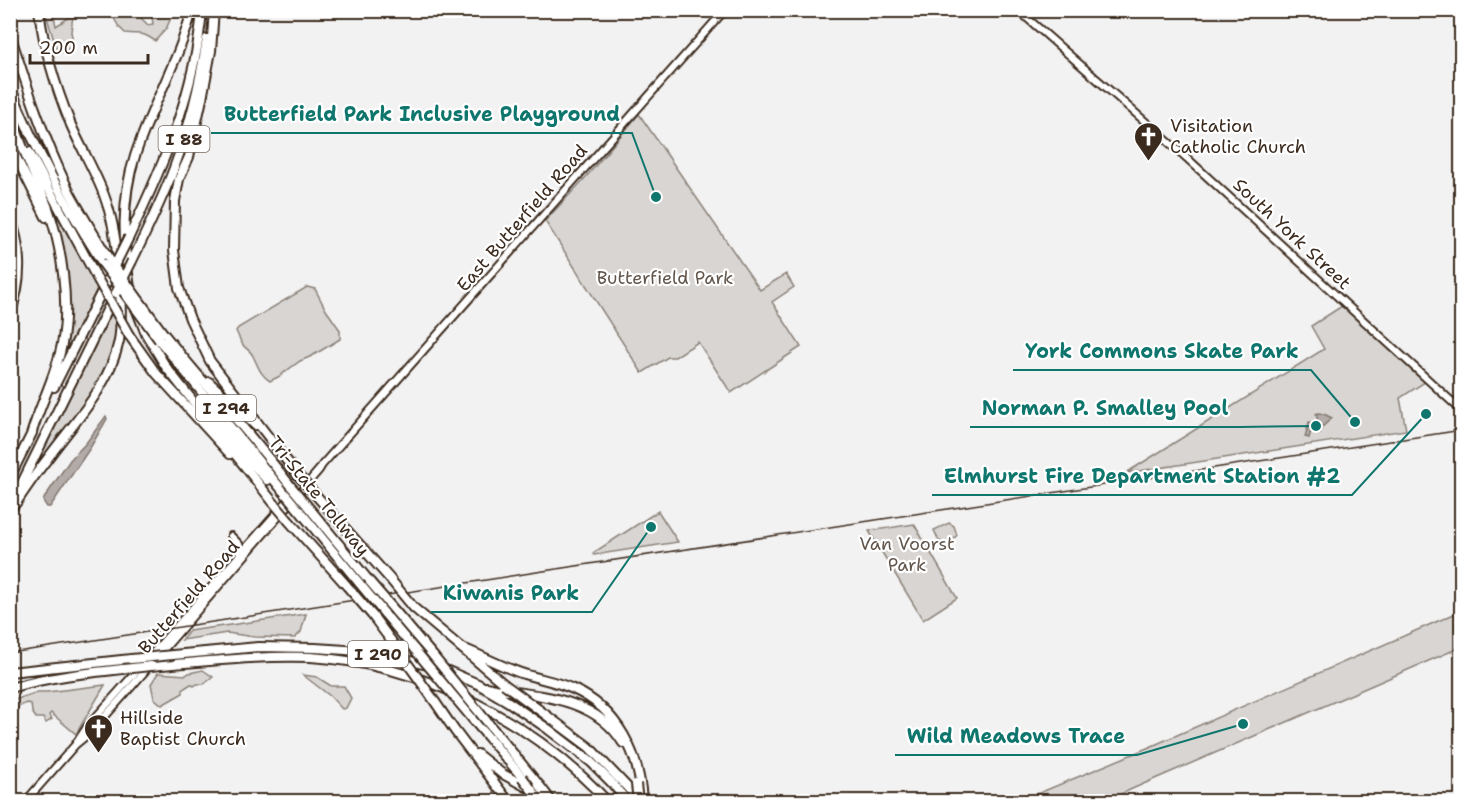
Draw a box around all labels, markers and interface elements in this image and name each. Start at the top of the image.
scale bar [30,27,148,65]
text: 200 m [39,36,98,60]
callout: Butterfield Park Inclusive Playground [211,95,632,133]
text: Butterfield Park Inclusive Playground [224,101,620,127]
place label: Visitation Catholic Church [1170,114,1306,159]
church icon: Visitation Catholic Church [1133,120,1165,162]
road number: I 88 [158,126,210,152]
street label: East Butterfield Road [451,139,593,297]
street label: South York Street [1228,173,1356,295]
park label: Butterfield Park [597,266,733,290]
callout: York Commons Skate Park [1013,332,1311,370]
text: York Commons Skate Park [1025,338,1299,364]
callout: Norman P. Smalley Pool [970,389,1240,427]
road number: I 294 [196,395,256,421]
text: Norman P. Smalley Pool [982,395,1228,421]
street label: Tri-State Tollway [263,431,375,561]
callout: Elmhurst Fire Department Station #2 [932,457,1352,495]
text: Elmhurst Fire Department Station #2 [944,463,1340,489]
park label: Van Voorst Park [859,532,955,577]
street label: Butterfield Road [133,535,245,659]
callout: Kiwanis Park [431,574,592,612]
text: Kiwanis Park [443,580,579,606]
road number: I 290 [348,641,408,667]
place label: Hillside Baptist Church [120,706,246,751]
church icon: Hillside Baptist Church [83,712,115,754]
callout: Wild Meadows Trace [895,717,1137,755]
text: Wild Meadows Trace [907,723,1125,749]

